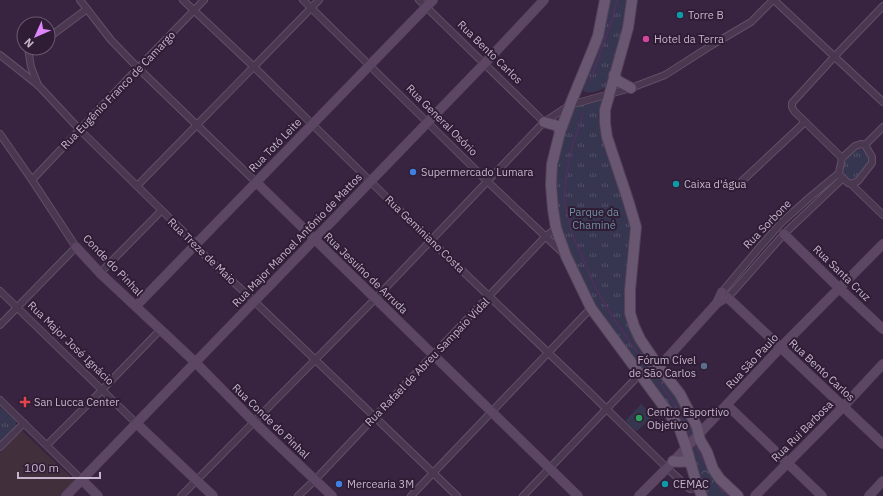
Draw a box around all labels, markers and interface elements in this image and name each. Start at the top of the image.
place label: Torre B [688,8,724,22]
marker: Torre B [675,10,685,20]
north arrow [16,16,56,56]
street label: Rua Bento Carlos [455,17,525,87]
street label: Rua Eugênio Franco de Camargo [58,28,178,152]
place label: Hotel da Terra [654,32,724,46]
marker: Hotel da Terra [641,34,651,44]
text: N [21,35,37,51]
street label: Rua General Osório [403,81,481,159]
street label: Rua Totó Leite [246,115,304,175]
place label: Supermercado Lumara [421,165,533,179]
marker: Supermercado Lumara [408,167,418,177]
street label: Rua Major Manoel Antônio de Mattos [229,170,365,310]
place label: Caixa d'água [684,177,746,191]
marker: Caixa d'água [671,179,681,189]
street label: Rua Geminiano Costa [382,192,468,276]
street label: Rua Sorbone [740,196,794,252]
park label: Parque da Chaminé [569,205,619,232]
street label: Rua Treze de Maio [165,215,239,287]
street label: Rua Jesuíno de Arruda [321,229,411,317]
street label: Conde do Pinhal [80,231,146,299]
street label: Rua Santa Cruz [810,242,874,304]
street label: Rua Rafael de Abreu Sampaio Vidal [362,295,492,429]
street label: Rua Major José Ignácio [25,298,117,388]
street label: Rua São Paulo [723,330,781,392]
street label: Rua Bento Carlos [786,336,858,404]
place label: Fórum Cível de São Carlos [629,353,696,380]
marker: Fórum Cível de São Carlos [699,361,709,371]
street label: Rua Conde do Pinhal [229,381,313,461]
place label: San Lucca Center [34,395,119,409]
marker: San Lucca Center [19,396,31,408]
street label: Rua Rui Barbosa [768,397,836,465]
place label: Centro Esportivo Objetivo [647,405,729,432]
marker: Centro Esportivo Objetivo [634,413,644,423]
scale bar [18,454,100,480]
text: 100 m [24,460,59,475]
place label: Mercearia 3M [347,477,414,491]
place label: CEMAC [673,477,709,491]
marker: Mercearia 3M [334,479,344,489]
marker: CEMAC [660,479,670,489]

